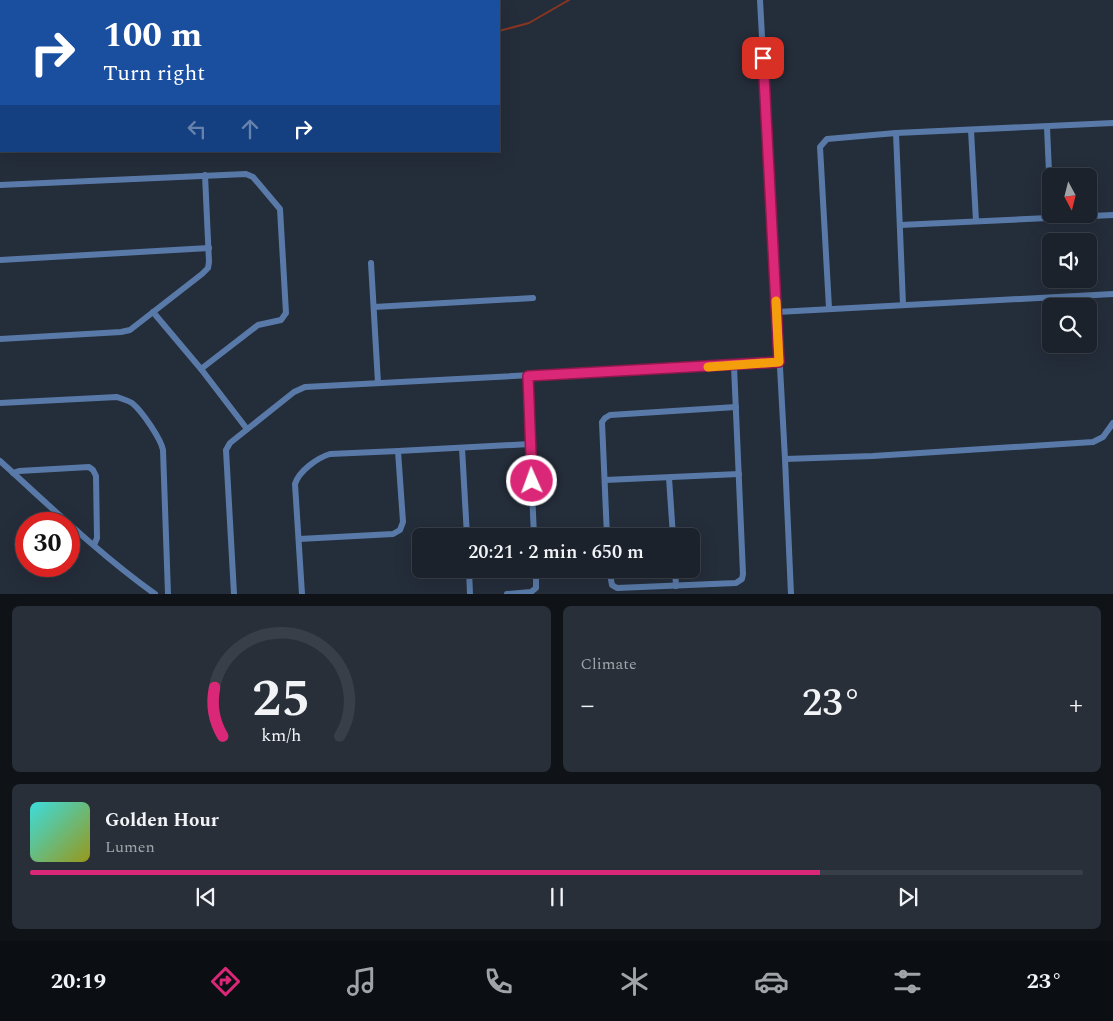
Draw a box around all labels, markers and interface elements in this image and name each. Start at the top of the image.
text: 100 m [103,9,202,62]
icon: right [20,20,85,85]
pin [742,37,784,79]
icon: arrive [749,44,777,72]
text: Turn right [103,57,205,90]
icon: left [183,115,211,143]
icon: ahead [236,115,264,143]
icon: right [289,115,317,143]
north arrow [1042,168,1098,222]
map controls [1042,168,1097,353]
button: sound [1042,233,1097,288]
button: search [1042,298,1097,353]
position arrow [505,454,557,506]
speed limit sign: 30 [15,512,80,577]
text: 20:21 · 2 min · 650 m [468,538,644,567]
text: Climate [581,652,637,676]
text: 25 [252,660,310,739]
text: 23° [802,675,862,733]
text: − [581,684,595,727]
text: + [1069,684,1083,727]
text: km/h [261,722,301,749]
text: Golden Hour [105,806,219,835]
text: Lumen [105,835,155,859]
icon: previous [192,883,220,911]
icon: pause [543,883,571,911]
icon: next [894,883,922,911]
icon: directions [208,964,243,999]
icon: music [344,964,379,999]
icon: phone [481,964,516,999]
icon: climate [617,964,652,999]
icon: car [754,964,789,999]
icon: filters [890,964,925,999]
text: 20:19 [51,965,106,998]
text: 23° [1027,965,1062,998]

